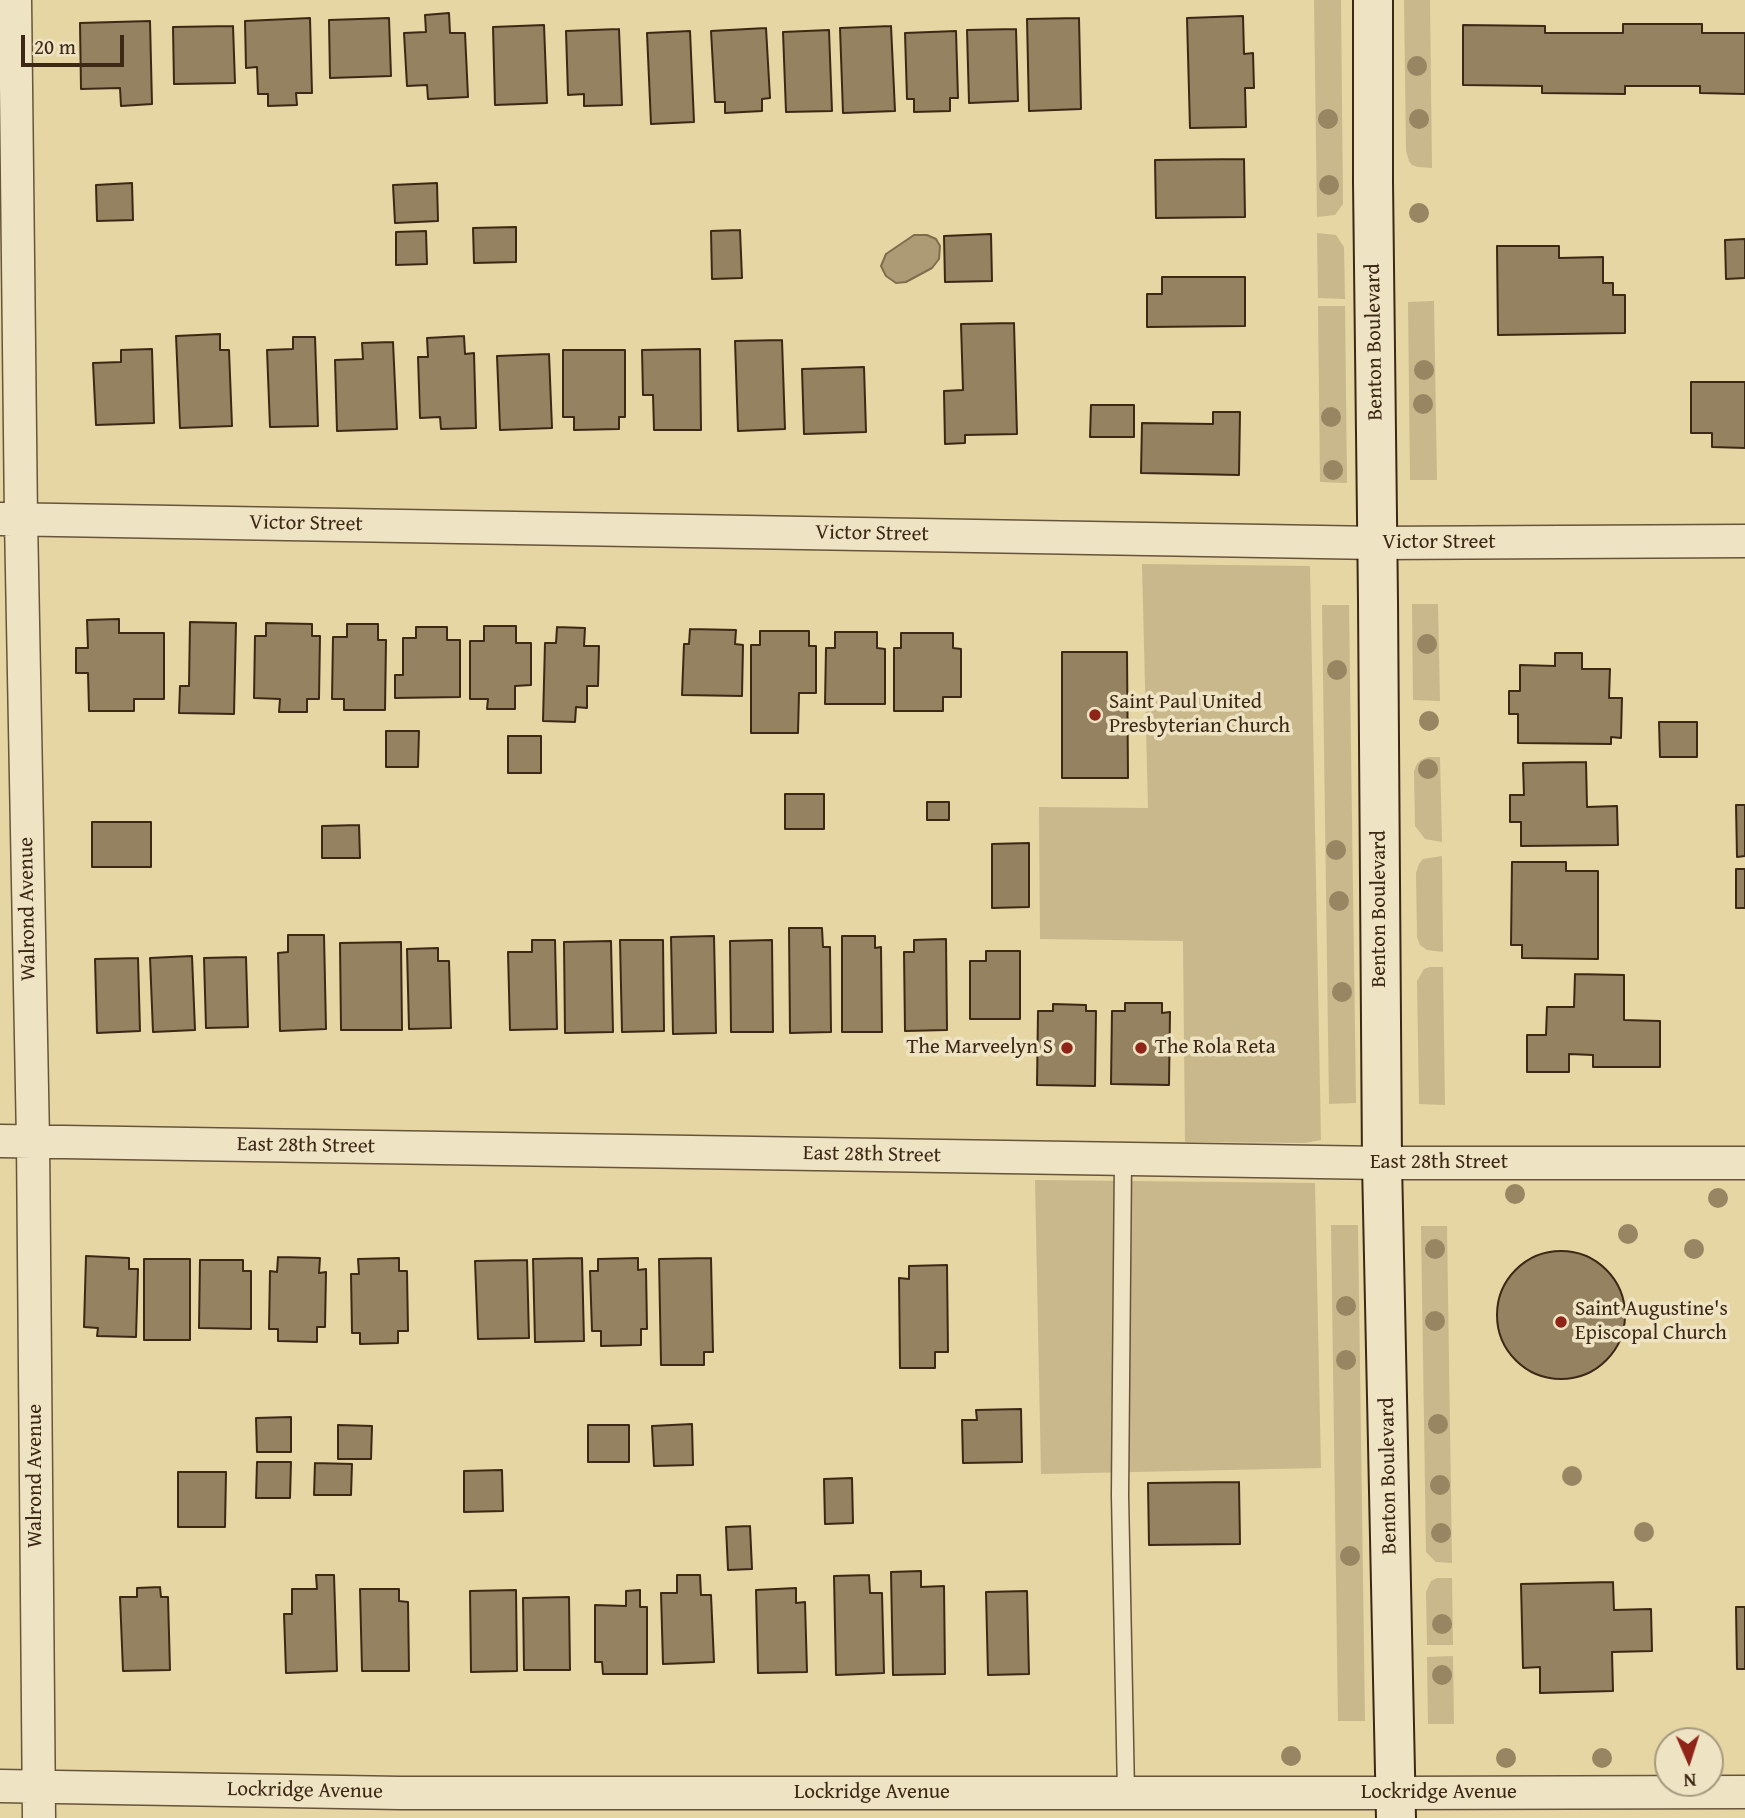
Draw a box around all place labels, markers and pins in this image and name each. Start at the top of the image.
place label: Saint Paul United Presbyterian Church [1109,690,1290,740]
marker: Saint Paul United Presbyterian Church [1087,707,1103,723]
place label: The Marveelyn S [906,1035,1053,1061]
place label: The Rola Reta [1155,1035,1276,1061]
marker: The Marveelyn S [1059,1040,1075,1056]
marker: The Rola Reta [1133,1040,1149,1056]
place label: Saint Augustine's Episcopal Church [1575,1297,1728,1347]
marker: Saint Augustine's Episcopal Church [1553,1314,1569,1330]

